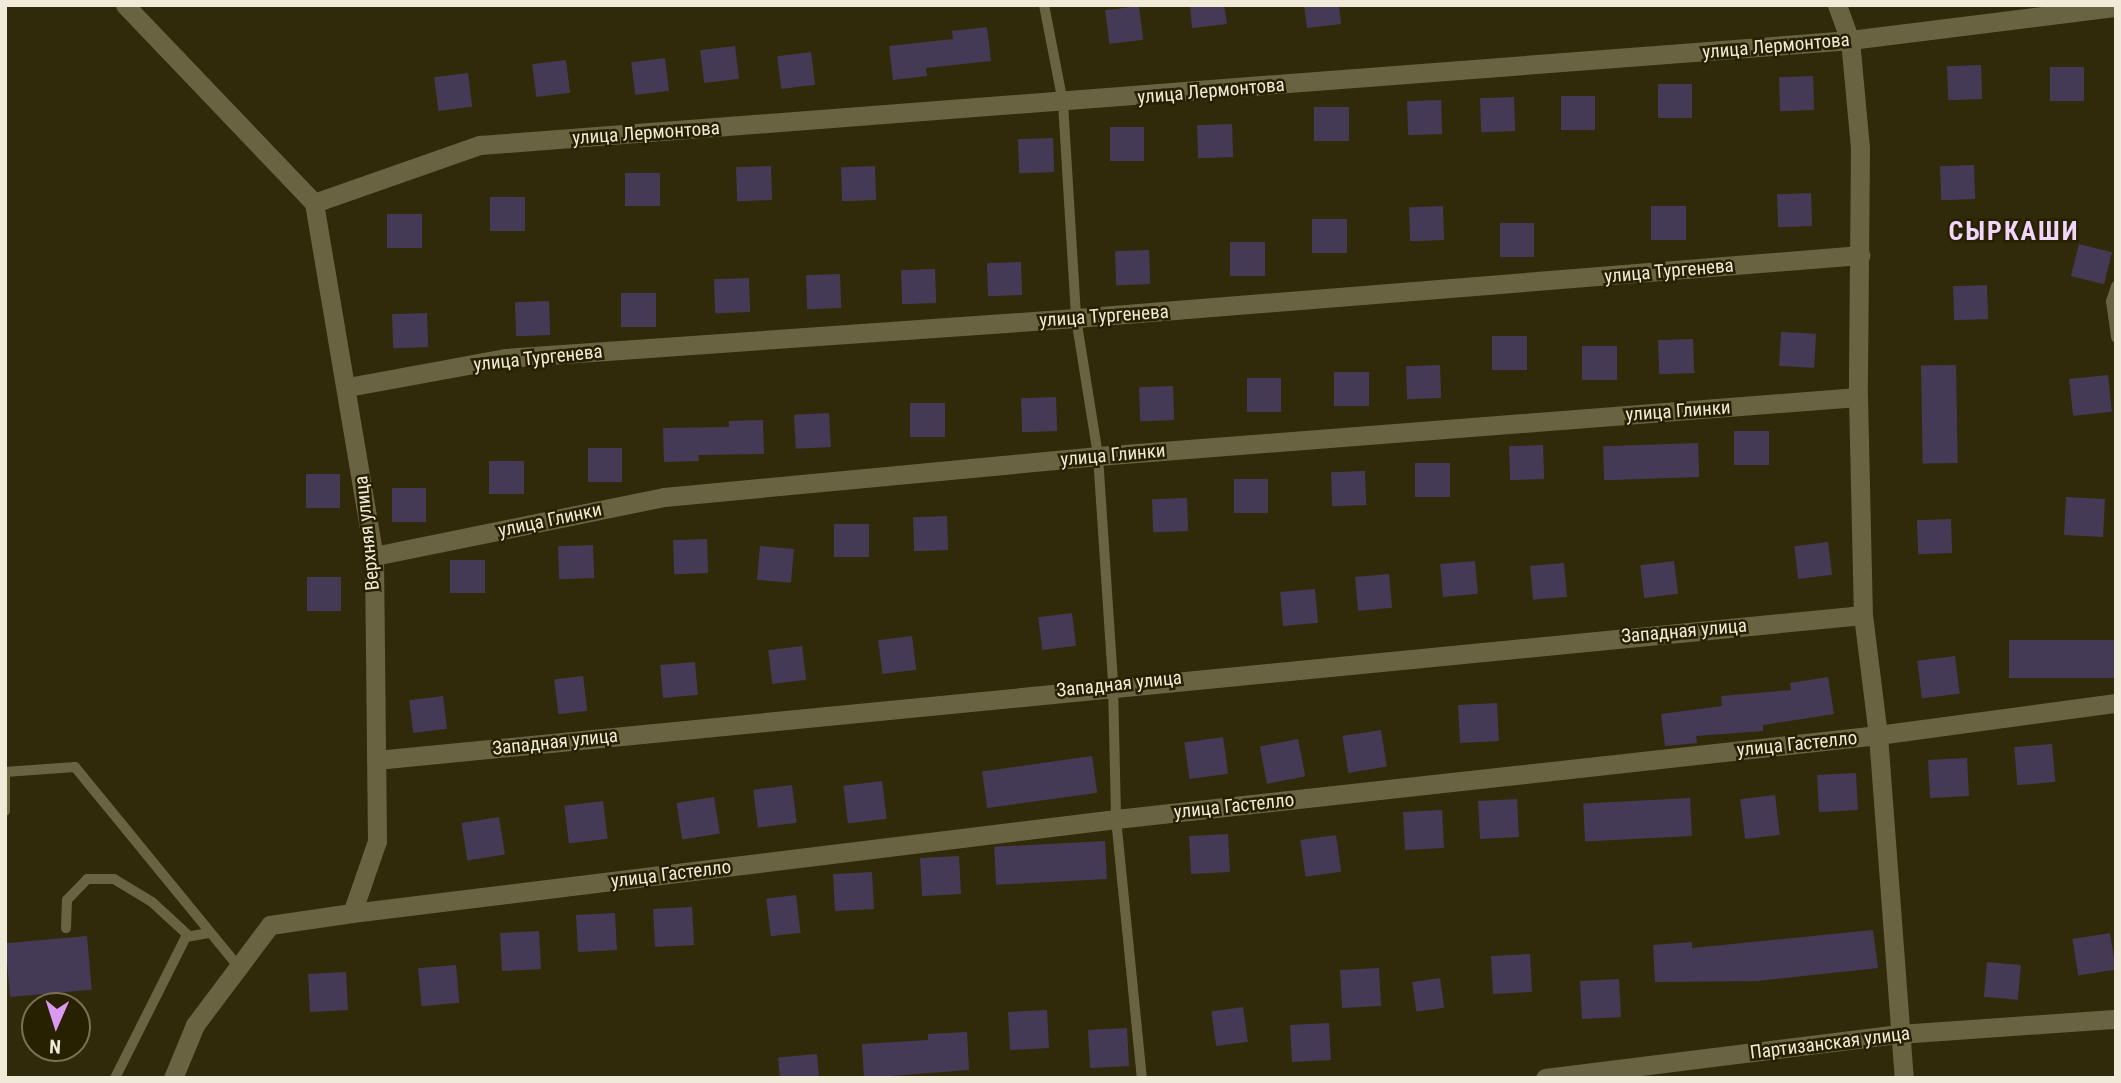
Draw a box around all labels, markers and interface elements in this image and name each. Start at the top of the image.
street label: улица Лермонтова [1701,28,1851,64]
street label: улица Лермонтова [1136,73,1286,109]
street label: улица Лермонтова [572,116,720,150]
district label: СЫРКАШИ [1949,216,2079,248]
street label: улица Тургенева [1603,254,1735,288]
street label: улица Тургенева [1038,300,1170,332]
street label: улица Тургенева [472,340,604,376]
street label: улица Глинки [1625,396,1731,426]
street label: улица Глинки [1060,439,1166,471]
street label: Верхняя улица [350,475,384,591]
street label: улица Глинки [496,498,604,542]
street label: Западная улица [1620,614,1748,648]
street label: Западная улица [1055,666,1183,702]
street label: Западная улица [491,724,619,760]
street label: улица Гастелло [1736,726,1858,762]
street label: улица Гастелло [1173,788,1295,824]
street label: улица Гастелло [610,855,732,893]
north arrow [21,992,91,1062]
street label: Партизанская улица [1749,1022,1911,1064]
text: N [49,1035,61,1058]

